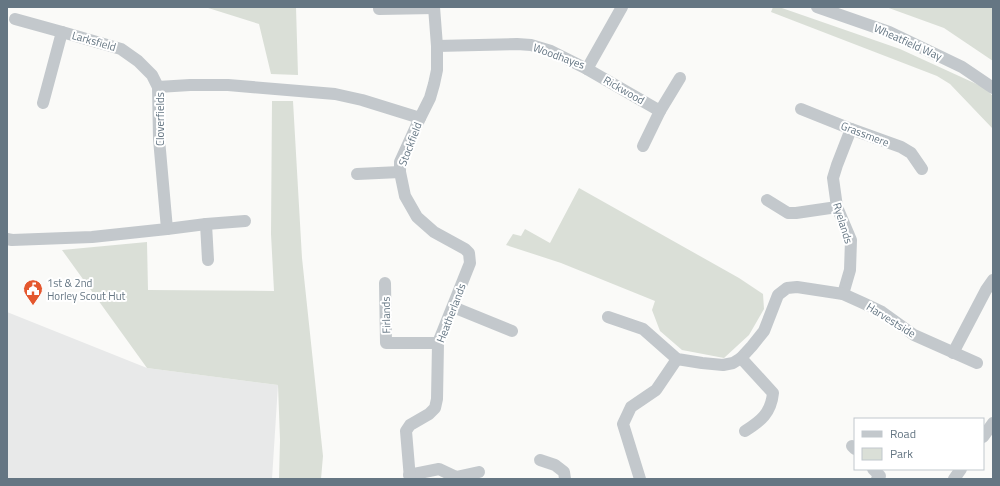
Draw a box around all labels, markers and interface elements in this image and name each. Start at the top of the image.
street label: Wheatfield Way [871,20,945,64]
street label: Larksfield [70,27,118,55]
street label: Woodhayes [531,39,587,73]
street label: Rickwood [601,72,648,108]
street label: Cloverfields [152,92,168,146]
street label: Grassmere [839,118,892,151]
street label: Stockfield [394,120,426,168]
street label: Ryelands [829,200,857,246]
place label: 1st & 2nd Horley Scout Hut [47,275,126,304]
public building icon: 1st & 2nd Horley Scout Hut [22,278,44,306]
street label: Heatherlands [432,281,470,345]
street label: Firlands [378,296,394,334]
street label: Harvestside [863,299,919,342]
legend [854,418,984,470]
text: Road [890,424,916,443]
text: Park [890,444,913,463]

